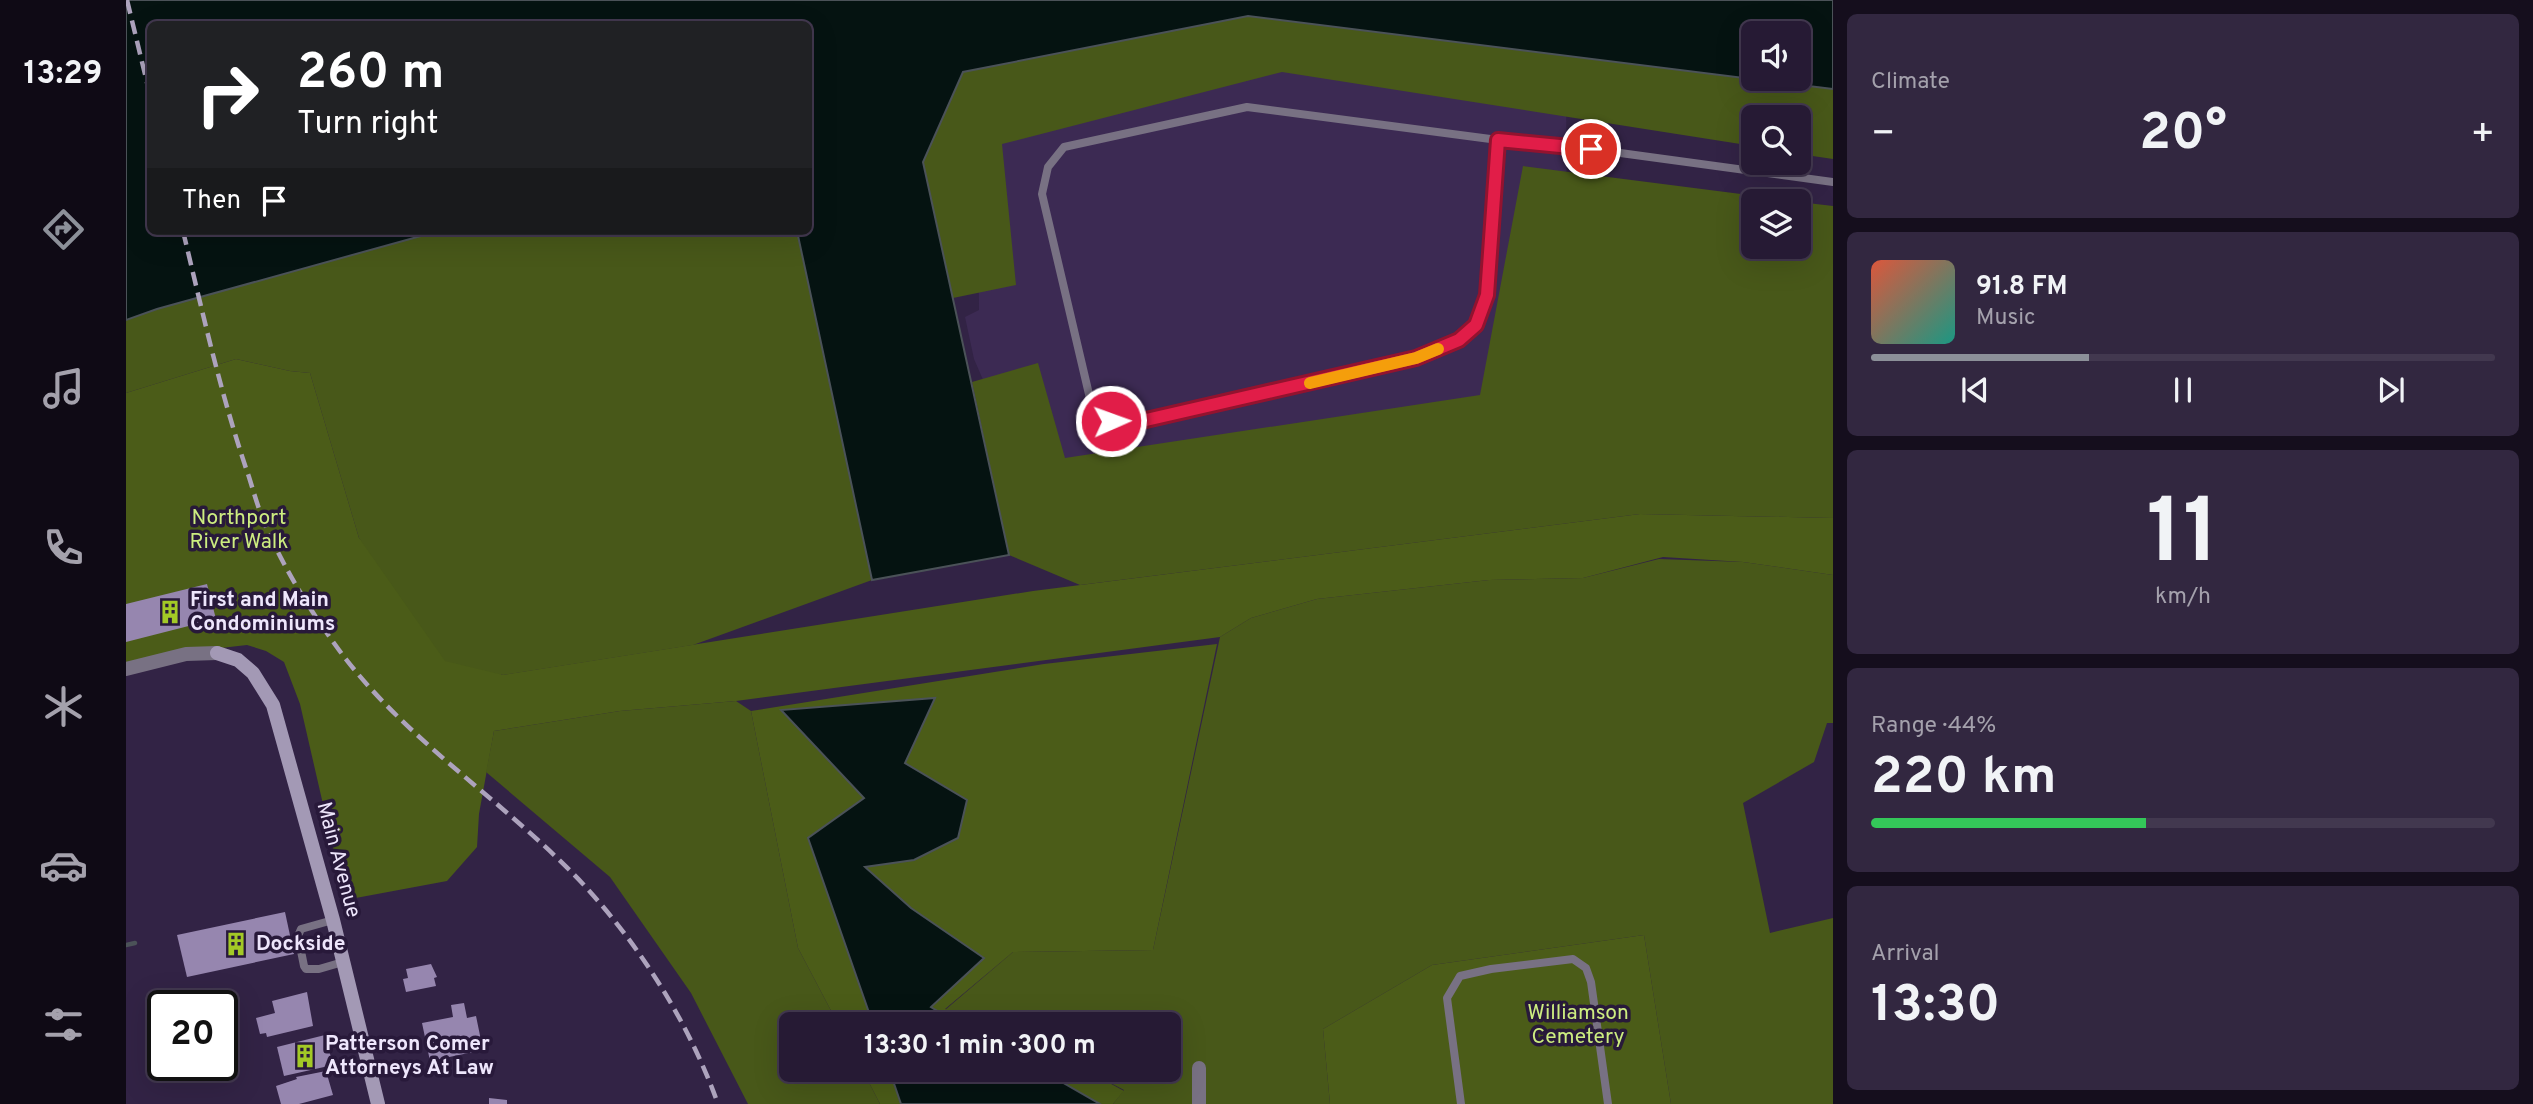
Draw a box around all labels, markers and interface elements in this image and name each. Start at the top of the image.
map controls [1741,21,1811,259]
button: sound [1741,21,1811,91]
text: 260 m [297,44,444,106]
icon: right [182,49,273,140]
text: 13:29 [24,55,103,95]
text: Climate [1871,68,1950,97]
text: 20° [2139,102,2227,168]
text: Turn right [297,105,439,145]
button: search [1741,105,1811,175]
text: − [1871,111,1896,160]
text: + [2470,111,2495,160]
pin [1561,119,1621,179]
icon: arrive [1572,130,1610,168]
icon: arrive [255,182,293,220]
text: Then [182,185,241,218]
button: layers [1741,189,1811,259]
icon: directions [39,205,88,254]
text: 91.8 FM [1976,271,2068,304]
text: Music [1976,304,2036,333]
icon: music [39,364,88,413]
icon: previous [1956,371,1994,409]
icon: pause [2164,371,2202,409]
icon: next [2372,371,2410,409]
position arrow [1074,384,1148,458]
text: 11 [2147,480,2219,595]
park label: Northport River Walk [190,505,288,556]
icon: phone [39,523,88,572]
text: km/h [2155,583,2211,612]
place label: First and Main Condominiums [190,587,335,638]
building icon: First and Main Condominiums [156,598,184,626]
icon: climate [39,682,88,731]
text: Range · 44% [1871,712,1996,741]
text: 220 km [1871,746,2057,812]
street label: Main Avenue [310,799,366,921]
icon: car [39,841,88,890]
building icon: Dockside [222,930,250,958]
place label: Dockside [256,931,345,958]
text: Arrival [1871,940,1940,969]
text: 13:30 [1871,974,2000,1040]
speed limit sign: 20 [147,990,238,1081]
icon: filters [39,1000,88,1049]
park label: Williamson Cemetery [1527,1000,1629,1051]
text: 13:30 · 1 min · 300 m [864,1030,1096,1063]
place label: Patterson Comer Attorneys At Law [325,1031,494,1082]
building icon: Patterson Comer Attorneys At Law [291,1042,319,1070]

